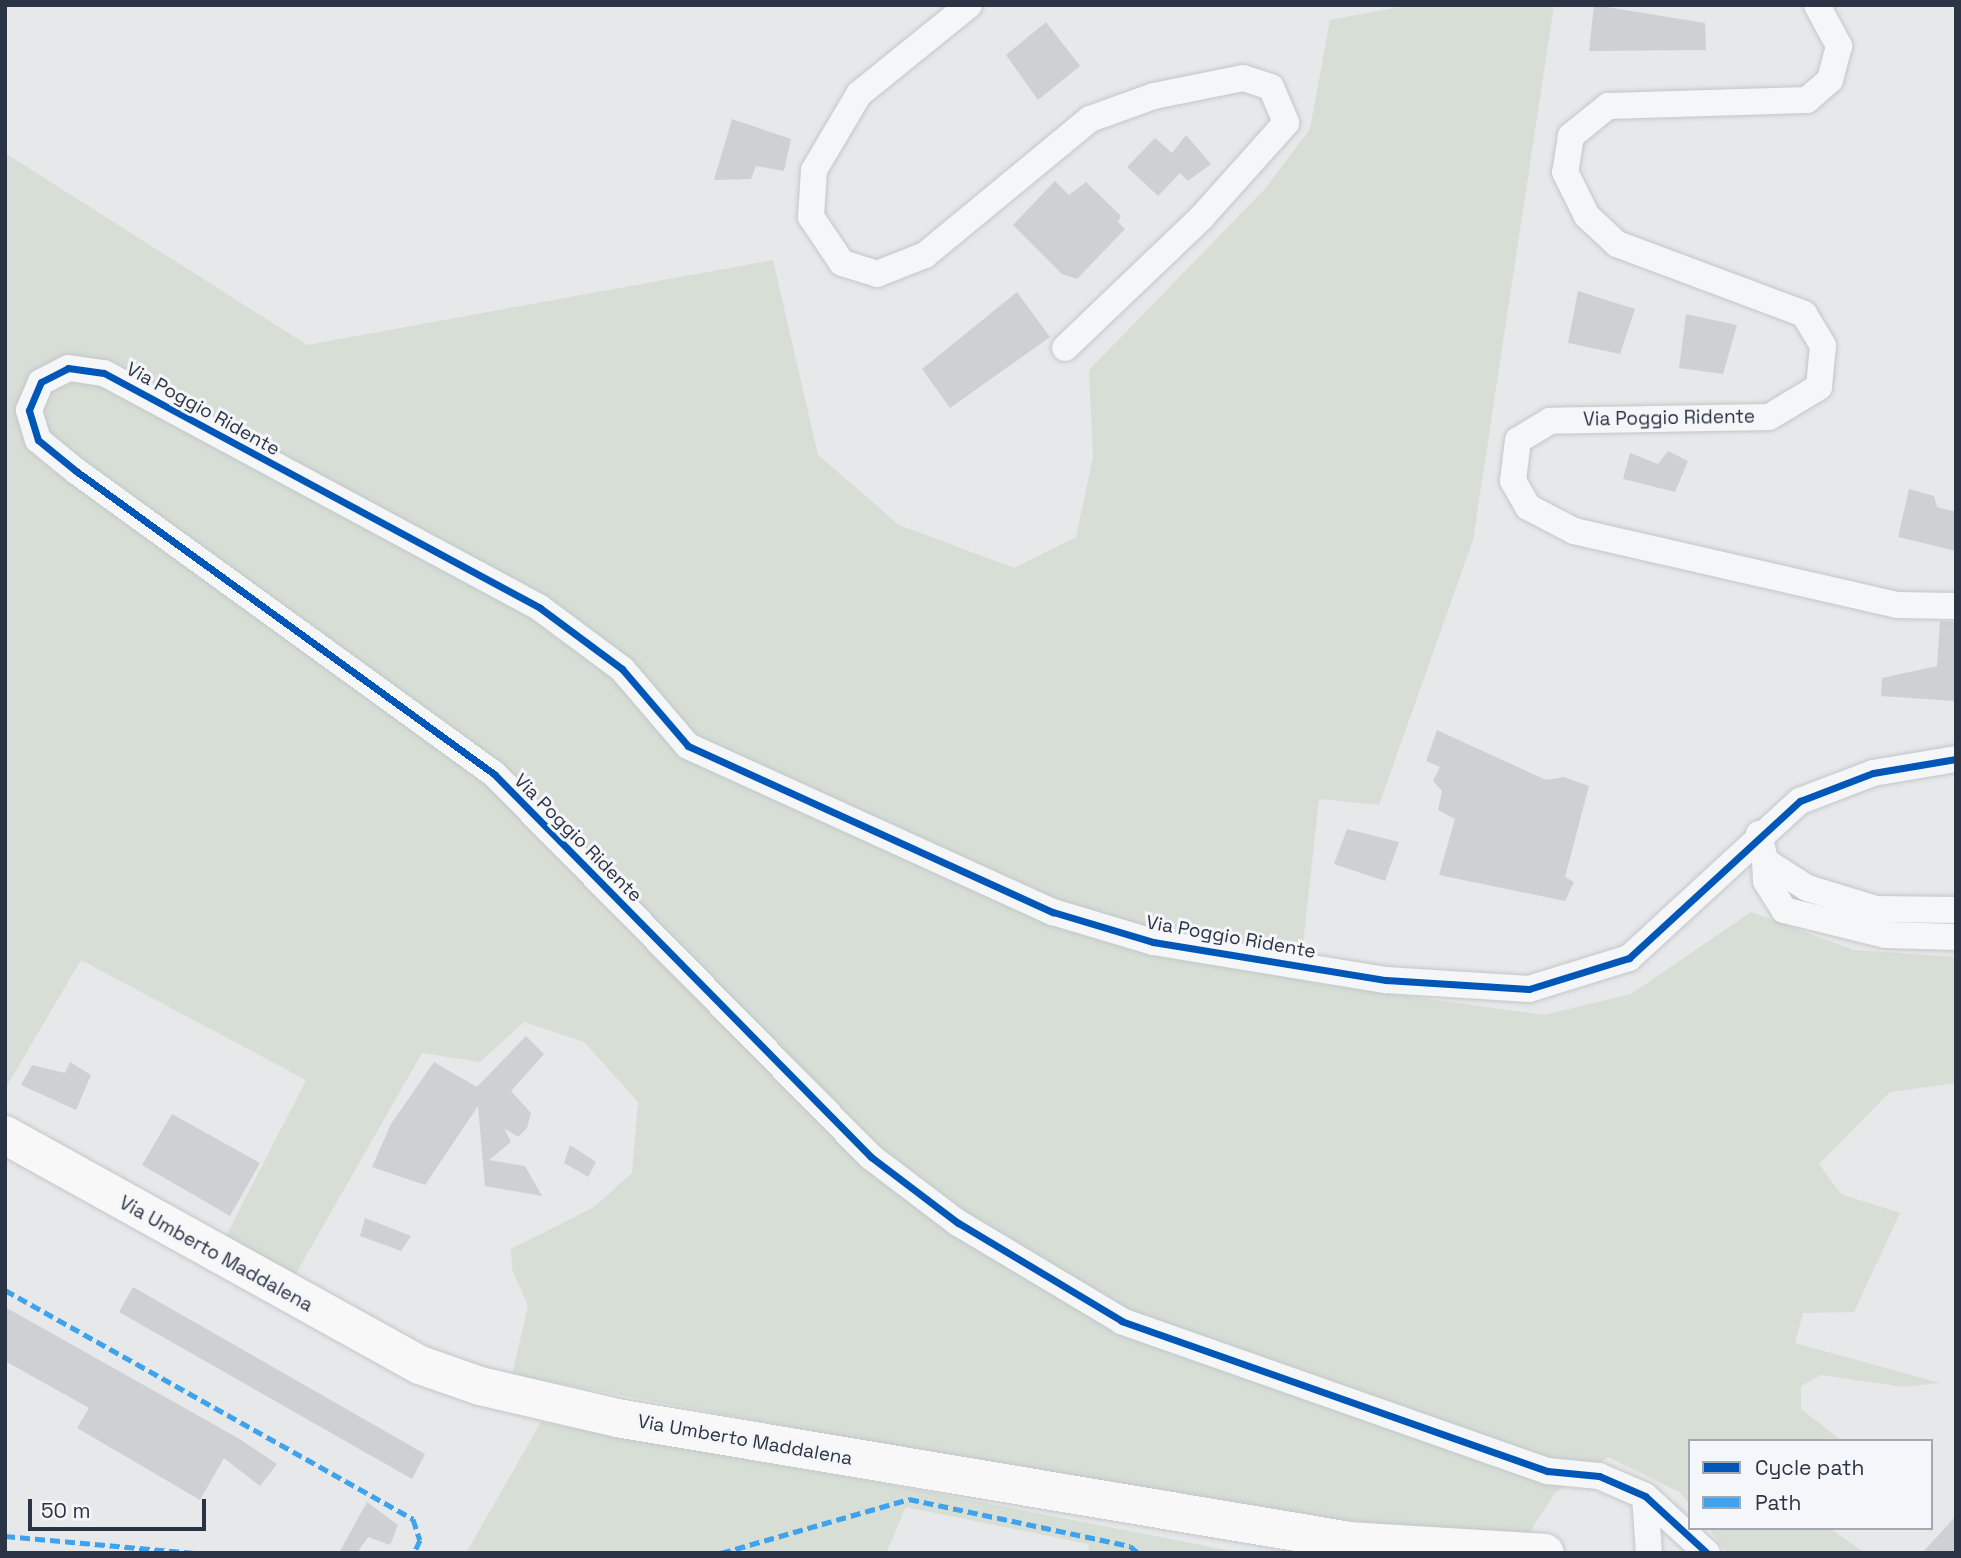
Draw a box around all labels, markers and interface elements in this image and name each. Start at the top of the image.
street label: Via Poggio Ridente [122,357,284,461]
street label: Via Poggio Ridente [1583,405,1755,431]
street label: Via Poggio Ridente [509,769,647,907]
street label: Via Poggio Ridente [1144,911,1318,963]
street label: Via Umberto Maddalena [115,1191,317,1317]
street label: Via Umberto Maddalena [636,1410,854,1470]
legend [1688,1439,1933,1530]
text: Cycle path [1755,1454,1864,1481]
scale bar [32,1484,210,1528]
text: Path [1755,1489,1801,1516]
text: 50 m [41,1497,91,1524]

